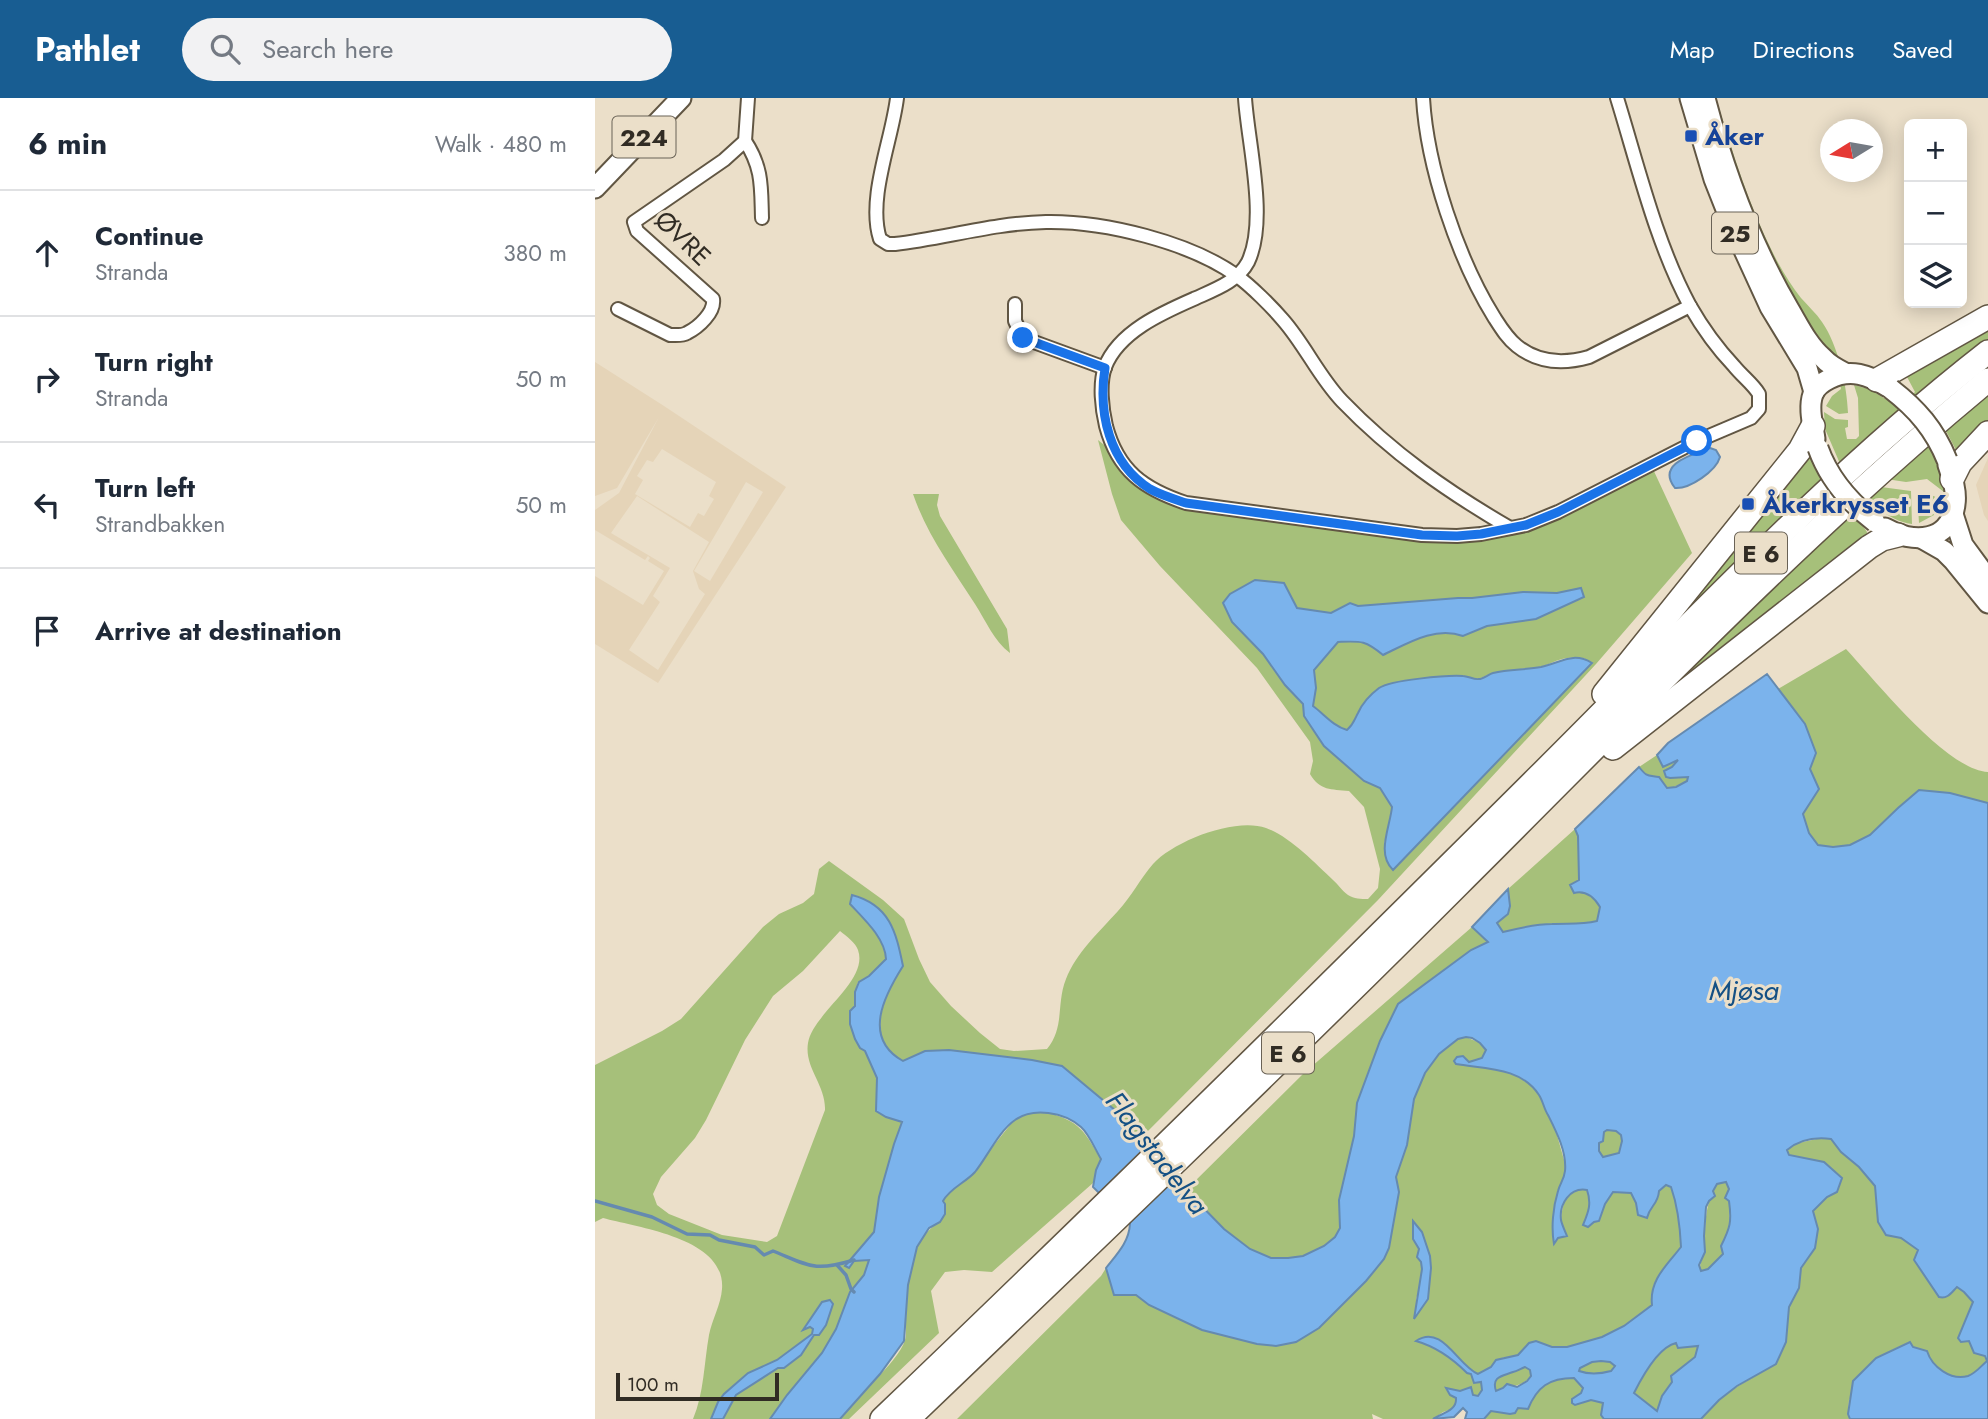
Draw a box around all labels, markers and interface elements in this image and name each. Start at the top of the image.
search box [182,18,672,81]
text: Pathlet [35,26,140,73]
icon: search [206,30,244,68]
text: Search here [262,30,393,68]
text: Map [1670,32,1715,67]
text: Directions [1753,32,1854,67]
text: Saved [1892,32,1953,67]
road number: 224 [613,116,675,158]
place label: Åker [1704,117,1765,155]
north arrow [1820,119,1883,182]
map controls [1904,119,1967,308]
button: + [1904,119,1967,182]
text: 6 min [28,122,107,165]
text: Walk · 480 m [435,127,567,161]
marker: Åker [1683,128,1699,144]
button: − [1904,182,1967,245]
street label: ØVRE [646,201,720,275]
road number: 25 [1712,212,1758,253]
text: Continue [95,217,204,255]
icon: ahead [28,234,66,272]
text: 380 m [503,236,567,270]
button: layers [1904,245,1967,308]
text: Stranda [95,255,168,289]
route end [1007,322,1038,353]
text: Turn right [95,343,213,381]
icon: right [28,360,66,398]
text: 50 m [515,362,567,396]
text: Stranda [95,381,168,415]
route start [1681,425,1712,456]
text: Turn left [95,469,195,507]
place label: Åkerkrysset E6 [1761,485,1949,523]
icon: left [28,486,66,524]
text: 50 m [515,488,567,522]
marker: Åkerkrysset E6 [1740,496,1756,512]
text: Strandbakken [95,507,225,541]
road number: E 6 [1735,532,1787,574]
icon: arrive [28,612,66,650]
text: Arrive at destination [95,612,342,650]
water label: Mjøsa [1709,970,1780,1011]
road number: E 6 [1262,1032,1314,1073]
water label: Flagstadelva [1096,1082,1219,1224]
scale bar [616,1370,779,1402]
text: 100 m [627,1371,679,1398]

